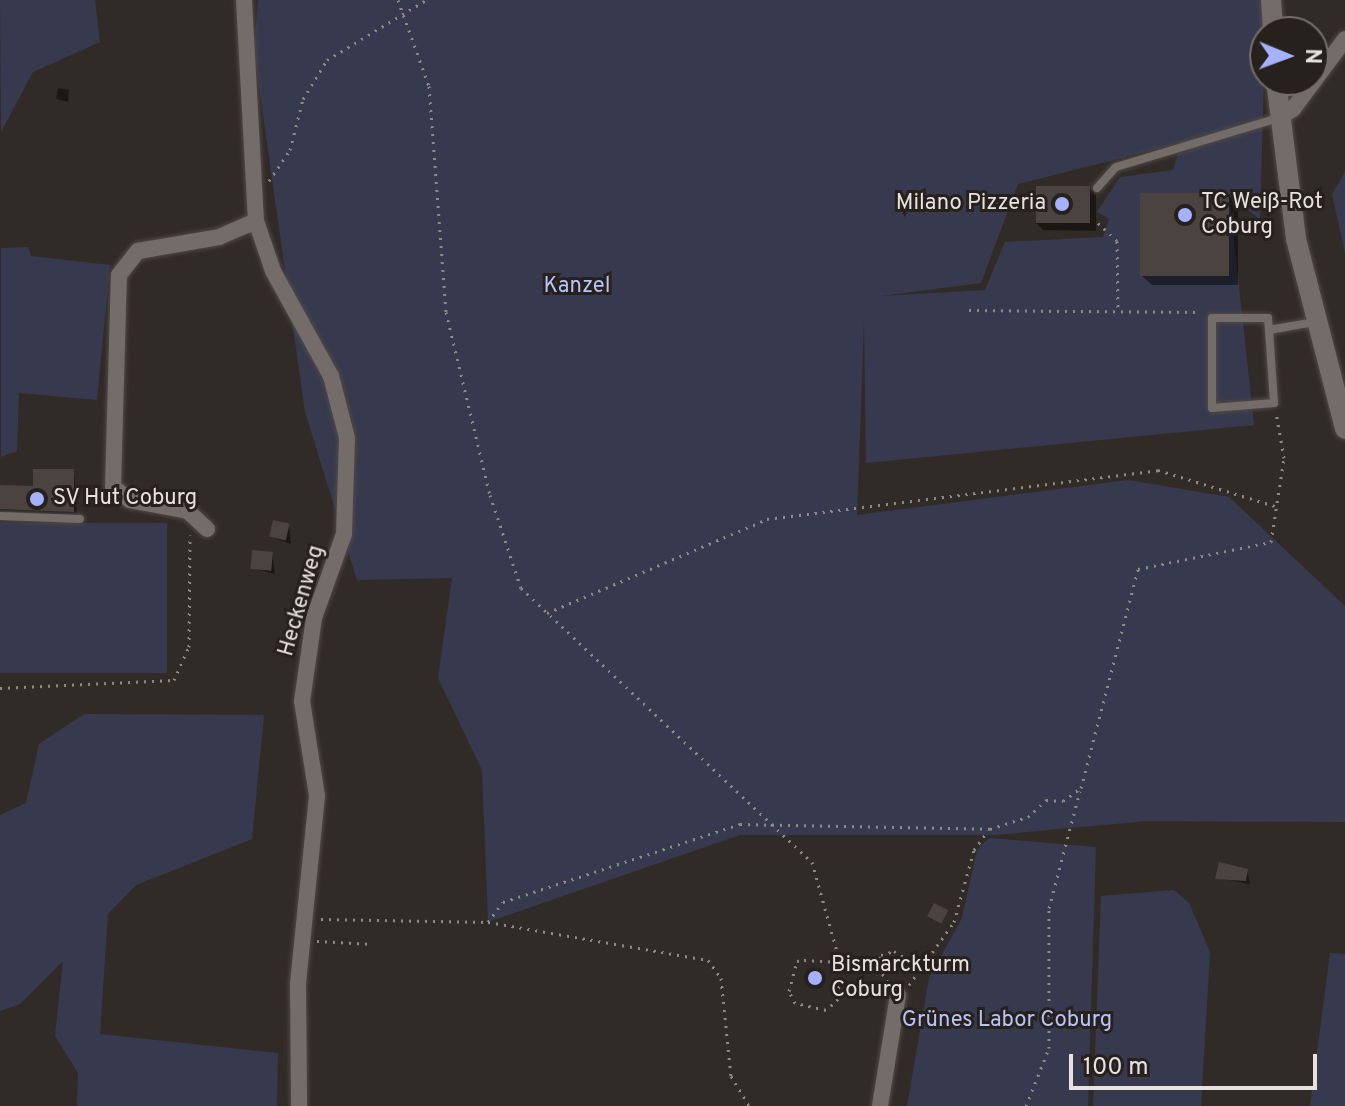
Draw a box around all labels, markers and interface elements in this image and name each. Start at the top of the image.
north arrow [1249,16,1329,96]
text: N [1298,48,1325,65]
place label: TC Weiß-Rot Coburg [1201,189,1323,240]
place label: Milano Pizzeria [896,191,1046,217]
marker: Milano Pizzeria [1053,195,1071,213]
marker: TC Weiß-Rot Coburg [1176,206,1194,224]
park label: Kanzel [544,274,610,300]
place label: SV Hut Coburg [53,486,198,512]
marker: SV Hut Coburg [28,490,46,508]
street label: Heckenweg [274,543,330,659]
place label: Bismarckturm Coburg [831,952,970,1004]
marker: Bismarckturm Coburg [806,969,824,987]
park label: Grünes Labor Coburg [902,1008,1112,1034]
scale bar [1073,1038,1321,1088]
text: 100 m [1083,1053,1149,1083]

